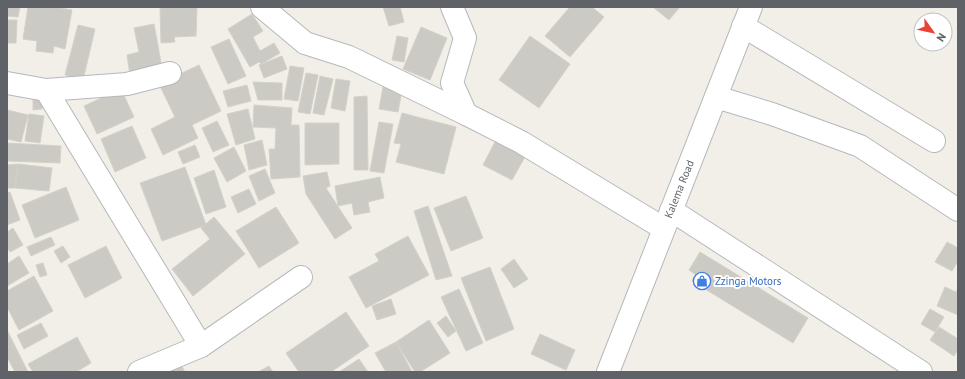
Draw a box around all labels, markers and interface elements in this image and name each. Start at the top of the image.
north arrow [913,12,953,52]
text: N [934,31,949,44]
street label: Kalema Road [661,158,697,220]
shop icon: Zzinga Motors [692,271,712,291]
place label: Zzinga Motors [715,274,782,288]

